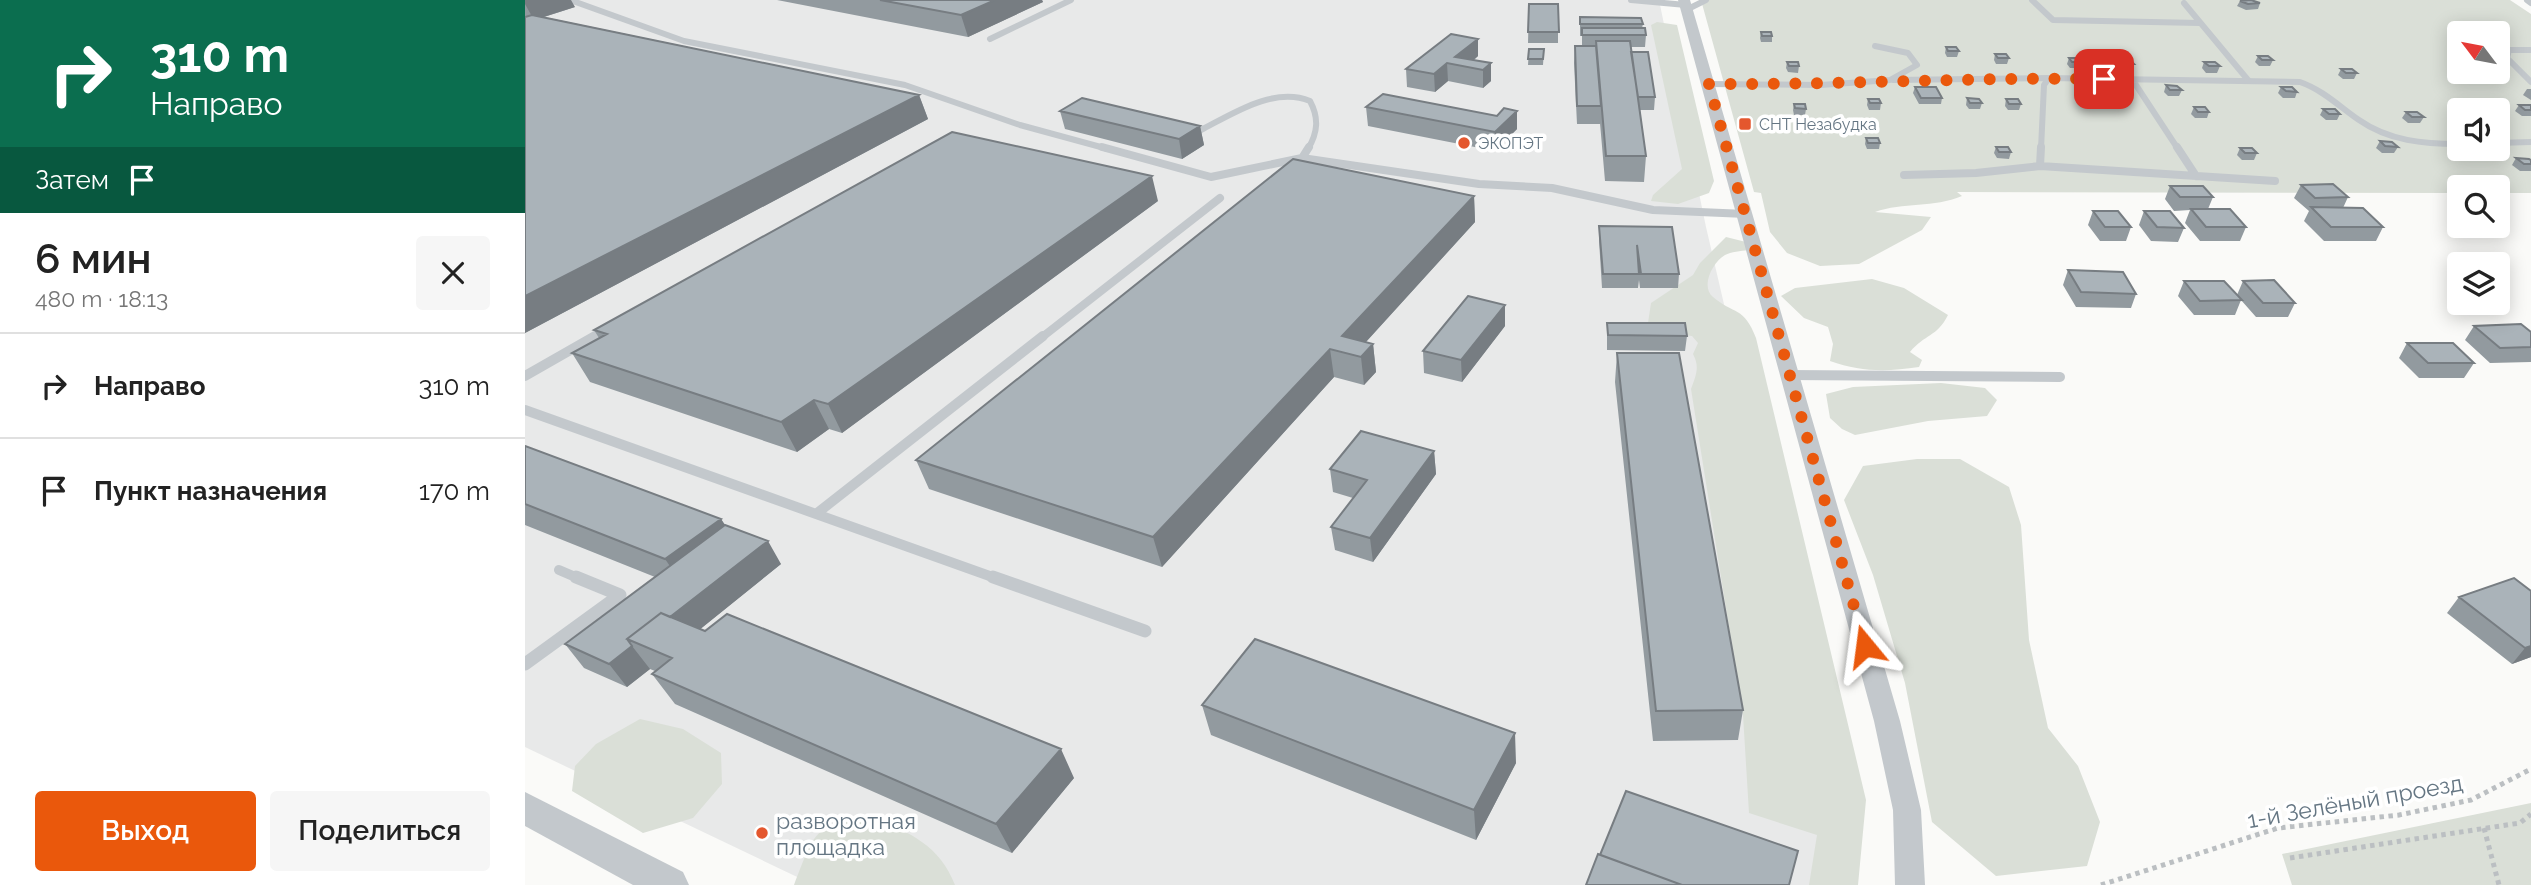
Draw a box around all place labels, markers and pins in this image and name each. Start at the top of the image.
pin [2074,49,2134,109]
place label: СНТ Незабудка [1759,115,1877,134]
marker: СНТ Незабудка [1737,116,1753,132]
place label: ЭКОПЭТ [1478,134,1543,153]
marker: ЭКОПЭТ [1456,135,1472,151]
place label: разворотная площадка [776,807,916,860]
marker: разворотная площадка [754,825,770,841]

